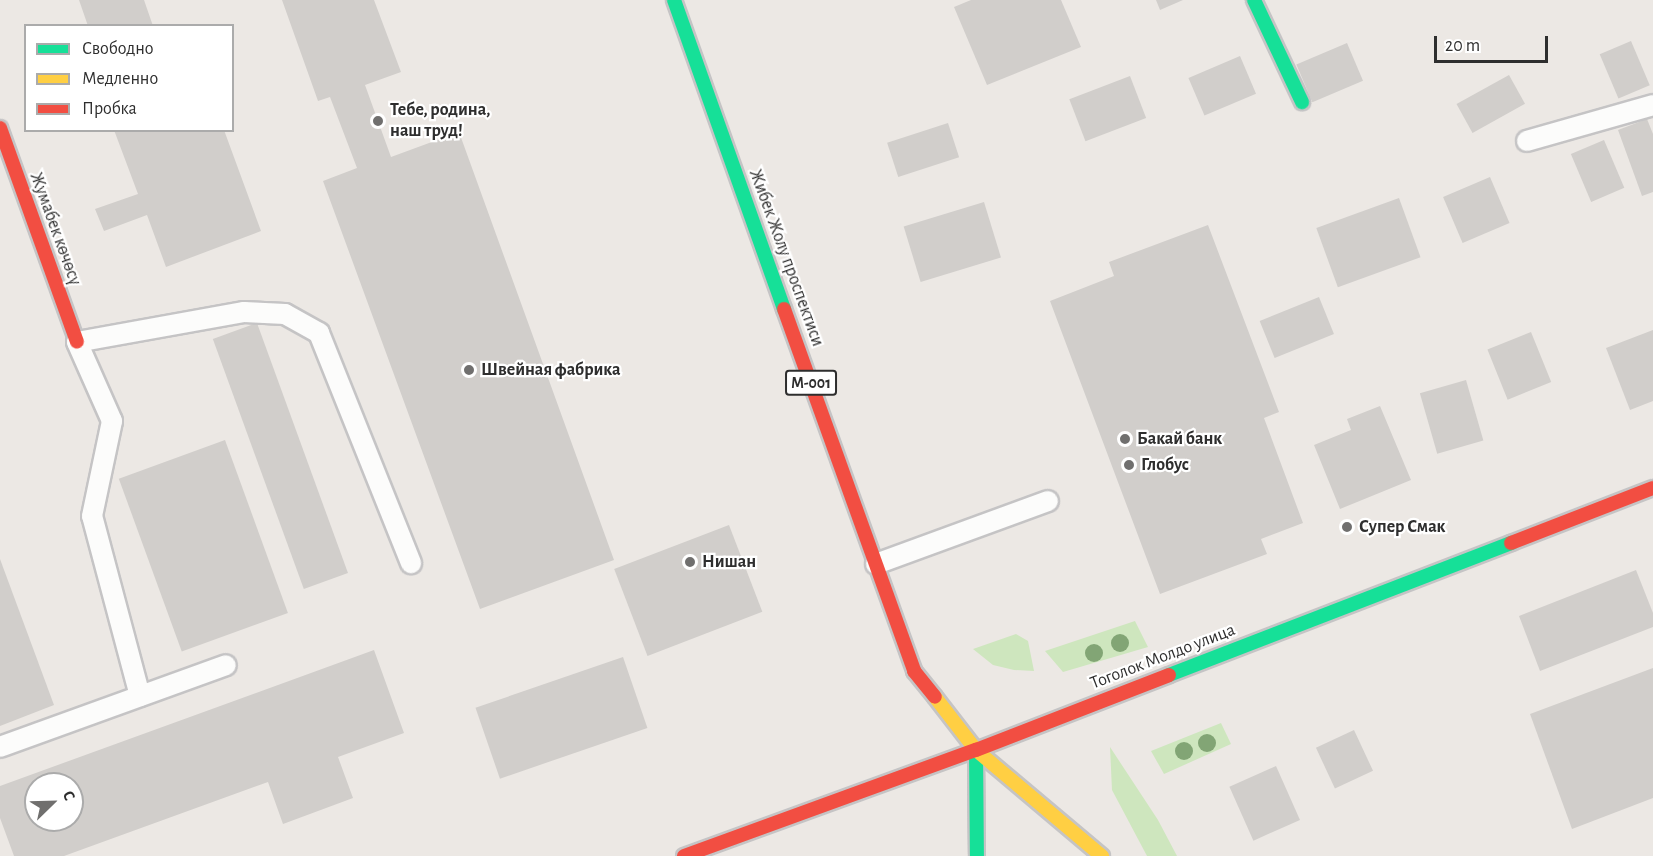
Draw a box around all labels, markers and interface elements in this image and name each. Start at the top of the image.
legend [24,24,234,132]
scale bar [1437,24,1551,62]
text: 20 m [1445,37,1480,55]
text: Свободно [82,40,154,58]
text: Медленно [82,70,158,88]
text: Пробка [82,100,137,118]
place label: Тебе, родина, наш труд! [390,100,490,142]
marker: Тебе, родина, наш труд! [371,114,385,128]
street label: Жибек Жолу проспектиси [744,166,828,350]
street label: Жумабек көчөсү [25,170,85,288]
place label: Швейная фабрика [481,359,620,381]
marker: Швейная фабрика [462,363,476,377]
road number: М-001 [784,370,838,396]
place label: Бакай банк [1137,428,1222,450]
marker: Бакай банк [1118,432,1132,446]
place label: Глобус [1141,454,1189,476]
marker: Глобус [1122,458,1136,472]
place label: Супер Смак [1359,516,1446,538]
marker: Супер Смак [1340,520,1354,534]
place label: Нишан [702,551,756,573]
marker: Нишан [683,555,697,569]
street label: Тоголок Молдо улица [1088,619,1238,695]
north arrow [24,772,84,832]
text: С [60,789,78,803]

